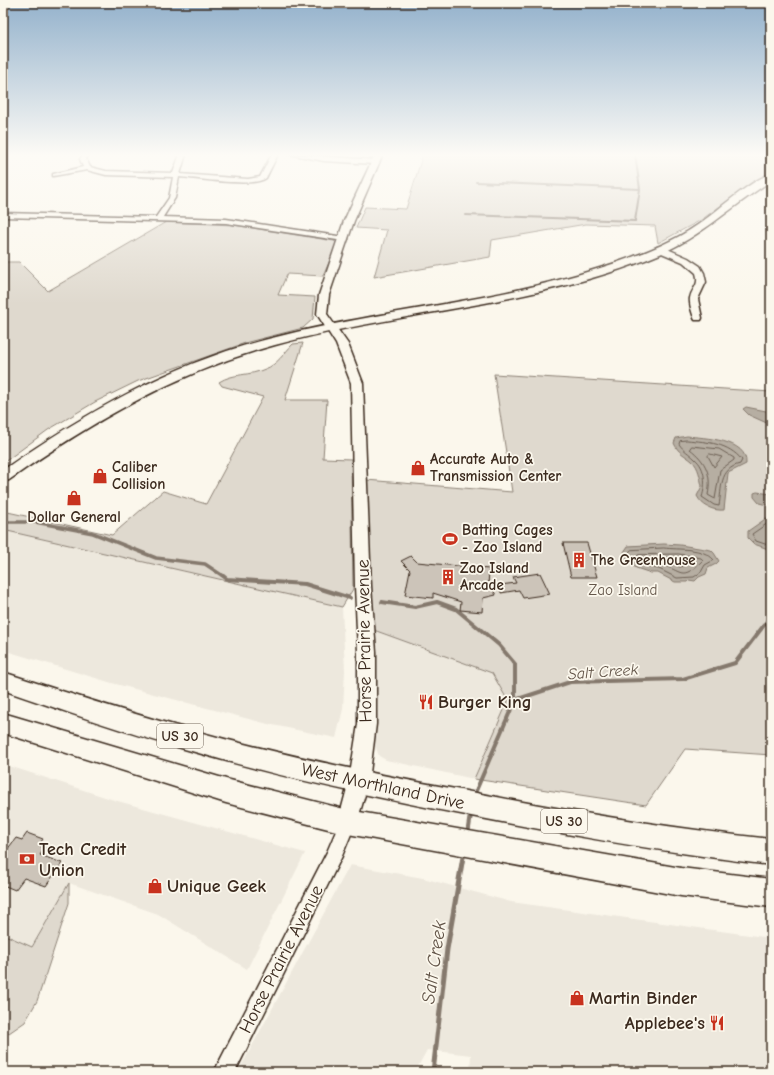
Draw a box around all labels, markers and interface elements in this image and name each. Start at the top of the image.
place label: Accurate Auto & Transmission Center [430,450,561,485]
place label: Caliber Collision [112,458,165,493]
shop icon: Accurate Auto & Transmission Center [409,459,427,477]
shop icon: Caliber Collision [91,467,109,485]
shop icon: Dollar General [65,489,83,507]
place label: Dollar General [27,508,121,526]
place label: Batting Cages - Zao Island [462,521,553,556]
sports icon: Batting Cages - Zao Island [441,530,459,548]
building icon: The Greenhouse [570,551,588,569]
place label: The Greenhouse [591,551,696,569]
street label: Horse Prairie Avenue [353,559,376,723]
place label: Zao Island Arcade [460,559,529,594]
building icon: Zao Island Arcade [439,568,457,586]
park label: Zao Island [589,581,657,599]
water label: Salt Creek [567,661,639,683]
place label: Burger King [438,692,532,713]
restaurant icon: Burger King [417,693,435,711]
road number: US 30 [157,724,203,748]
street label: West Morthland Drive [299,759,466,814]
road number: US 30 [541,809,587,833]
place label: Tech Credit Union [39,839,127,881]
bank icon: Tech Credit Union [18,850,36,868]
place label: Unique Geek [167,876,266,897]
shop icon: Unique Geek [146,877,164,895]
street label: Horse Prairie Avenue [235,882,328,1037]
water label: Salt Creek [417,918,451,1005]
place label: Martin Binder [589,988,698,1009]
shop icon: Martin Binder [568,989,586,1007]
place label: Applebee's [625,1013,705,1034]
restaurant icon: Applebee's [708,1014,726,1032]

